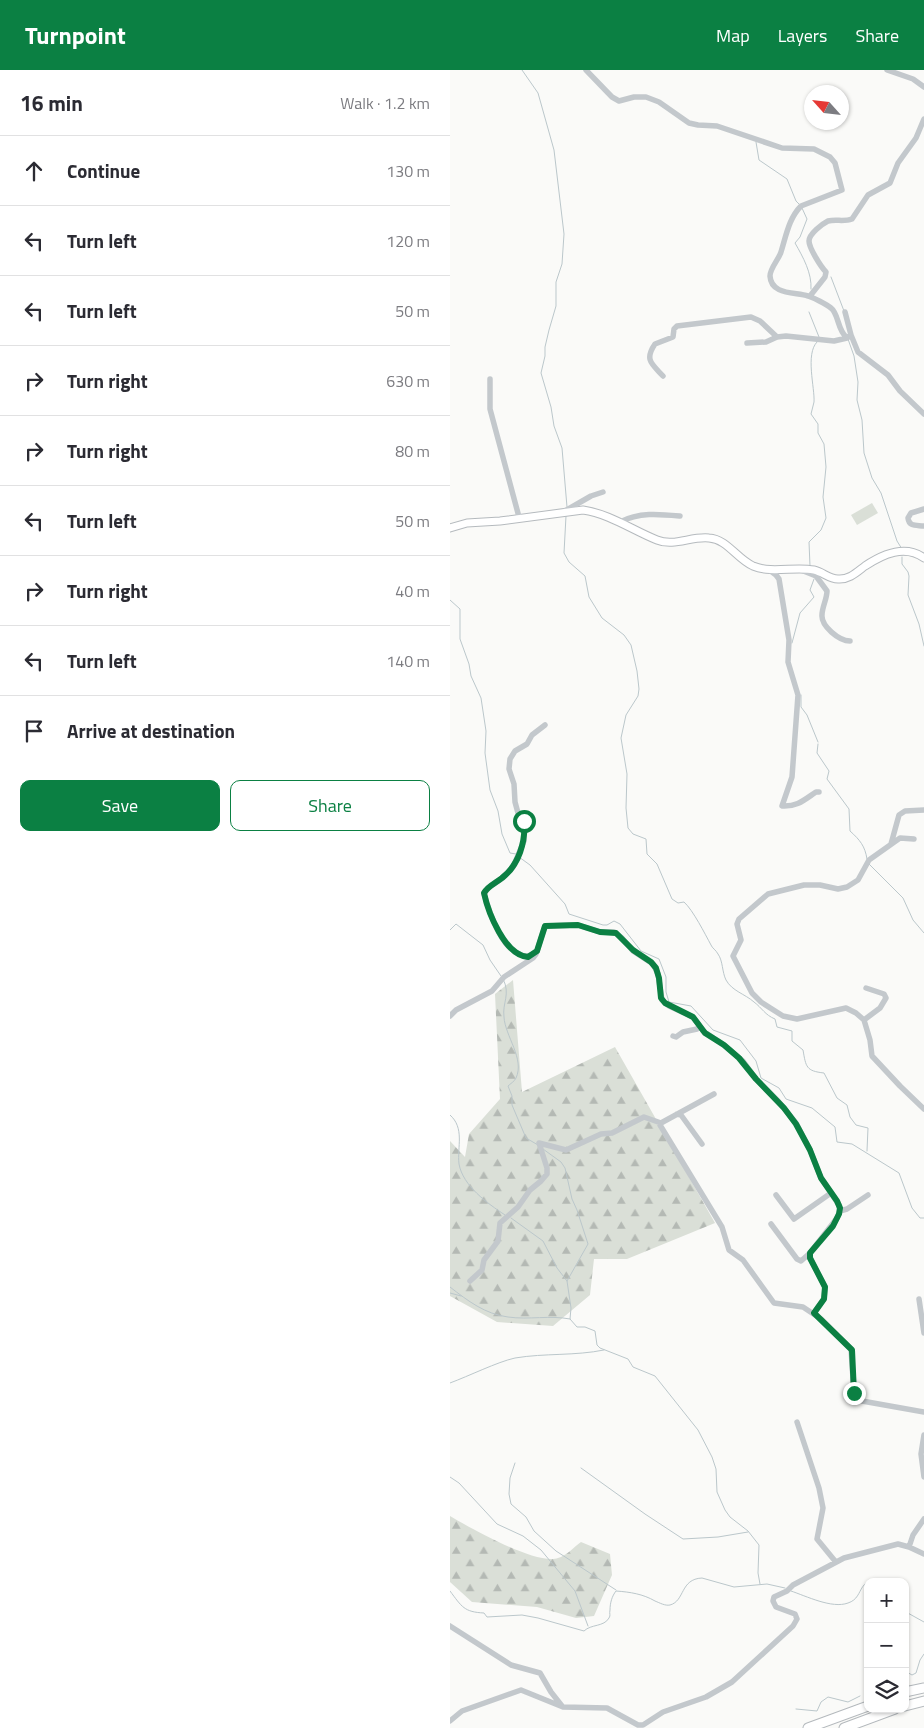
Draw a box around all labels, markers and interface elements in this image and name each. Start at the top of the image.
text: Turnpoint [25,17,126,53]
text: Map [716,22,750,49]
text: Layers [778,22,827,49]
text: Share [855,22,899,49]
north arrow [804,85,849,130]
text: 16 min [20,87,83,119]
text: Walk · 1.2 km [340,91,430,115]
text: Continue [67,156,140,185]
icon: ahead [20,157,48,185]
text: 130 m [386,159,430,183]
text: Turn left [67,226,137,255]
icon: left [20,227,48,255]
text: 120 m [386,229,430,253]
text: Turn left [67,296,137,325]
icon: left [20,297,48,325]
text: 50 m [395,299,430,323]
text: Turn right [67,366,148,395]
icon: right [20,367,48,395]
text: 630 m [386,369,430,393]
text: Turn right [67,436,148,465]
icon: right [20,437,48,465]
text: 80 m [395,439,430,463]
text: Turn left [67,506,137,535]
icon: left [20,507,48,535]
text: 50 m [395,509,430,533]
text: Turn right [67,576,148,605]
icon: right [20,577,48,605]
text: 40 m [395,579,430,603]
text: Turn left [67,646,137,675]
icon: left [20,647,48,675]
text: 140 m [386,649,430,673]
text: Arrive at destination [67,716,235,745]
icon: arrive [20,717,48,745]
button: Save [20,780,220,831]
button: Share [230,780,430,831]
route start [513,810,536,833]
route end [843,1382,866,1405]
map controls [864,1578,909,1713]
button: + [864,1578,909,1623]
button: − [864,1623,909,1668]
button: layers [864,1668,909,1713]

